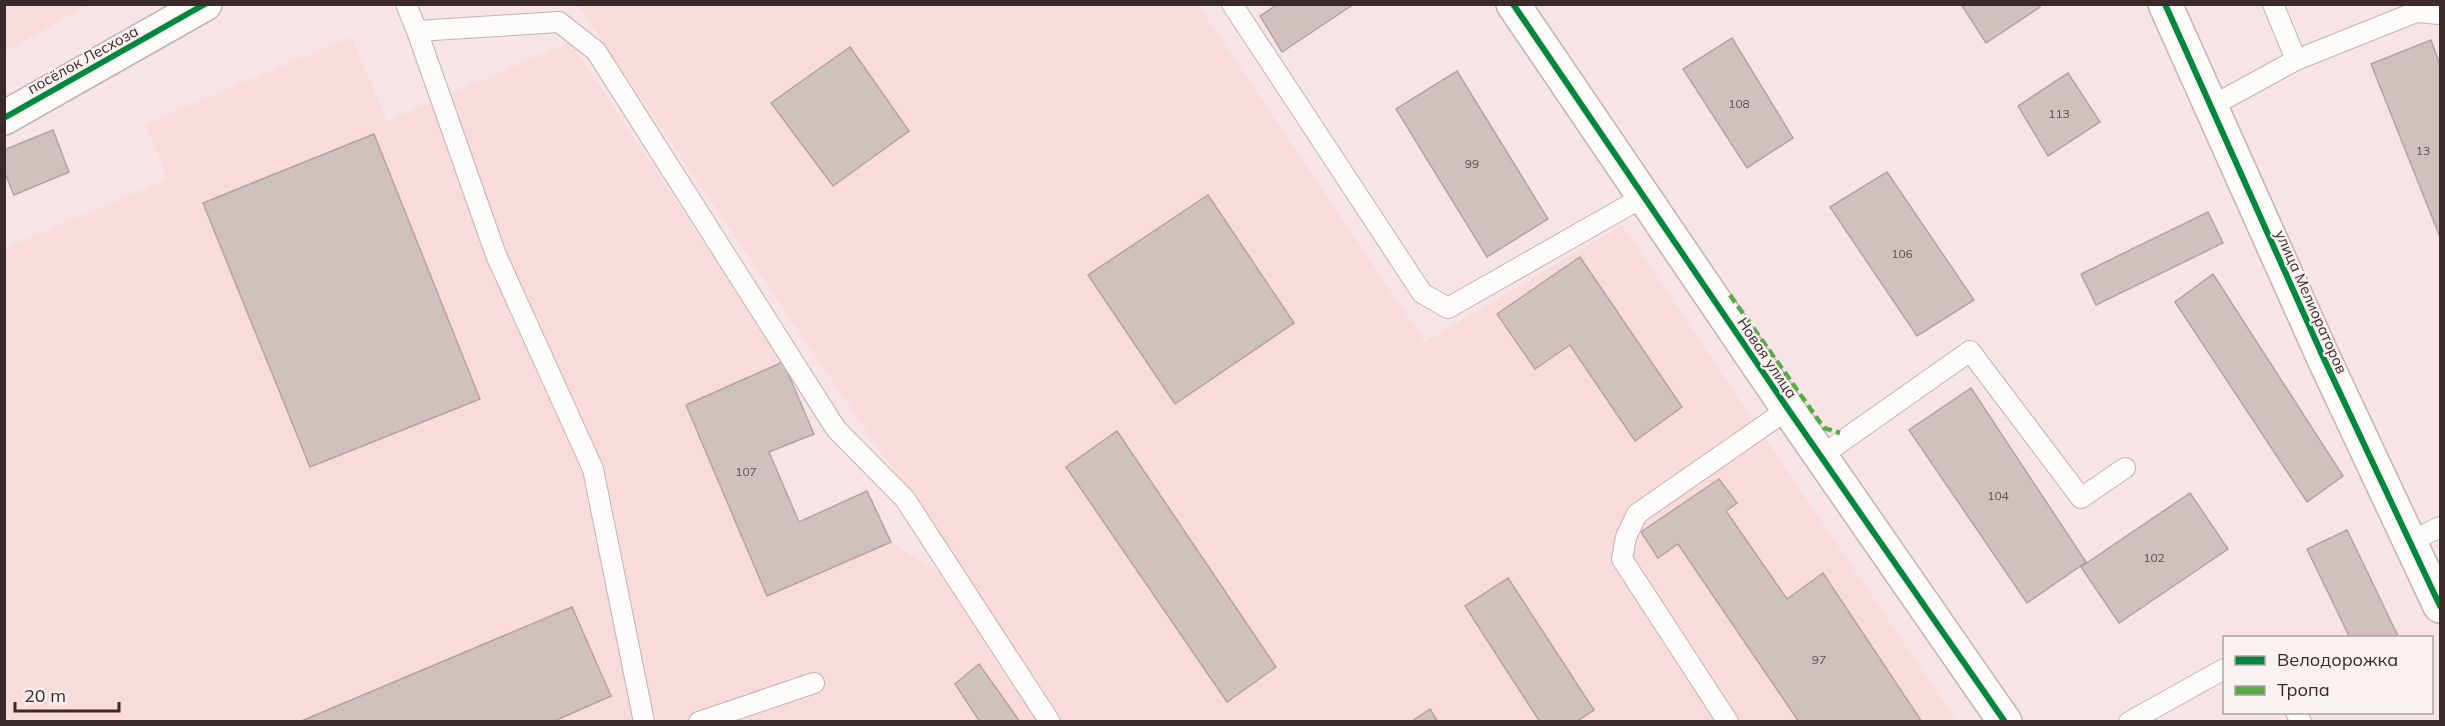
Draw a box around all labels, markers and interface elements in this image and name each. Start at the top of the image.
street label: посёлок Лесхоза [24,21,142,98]
house number: 108 [1728,96,1750,111]
house number: 113 [2048,106,2070,121]
house number: 13 [2416,143,2430,158]
house number: 99 [1465,156,1479,171]
street label: улица Мелиораторов [2271,227,2352,377]
house number: 106 [1891,246,1913,261]
street label: Новая улица [1733,314,1801,402]
house number: 107 [735,464,757,479]
house number: 104 [1987,488,2009,503]
house number: 102 [2143,550,2165,565]
legend [2223,636,2433,714]
text: Велодорожка [2277,648,2398,671]
house number: 97 [1812,652,1826,667]
scale bar [15,675,118,713]
text: Тропа [2277,678,2330,701]
text: 20 m [24,684,66,707]

